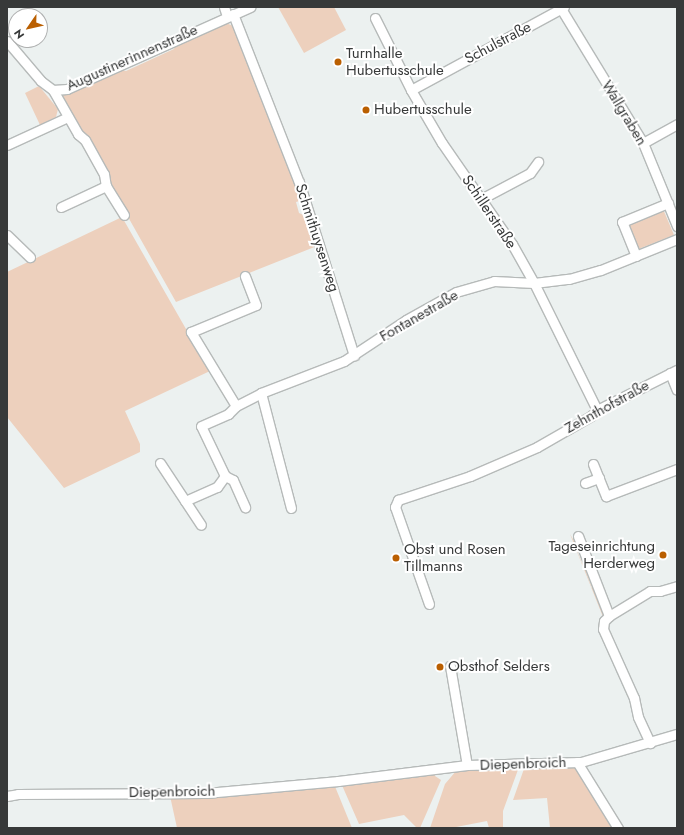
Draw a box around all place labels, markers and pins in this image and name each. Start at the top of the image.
place label: Turnhalle Hubertusschule [346,44,444,79]
marker: Turnhalle Hubertusschule [333,57,343,67]
place label: Hubertusschule [374,101,472,119]
marker: Hubertusschule [361,105,371,115]
place label: Tageseinrichtung Herderweg [549,537,655,572]
place label: Obst und Rosen Tillmanns [404,540,506,575]
marker: Tageseinrichtung Herderweg [658,550,668,560]
marker: Obst und Rosen Tillmanns [391,553,401,563]
place label: Obsthof Selders [448,658,550,676]
marker: Obsthof Selders [435,662,445,672]

